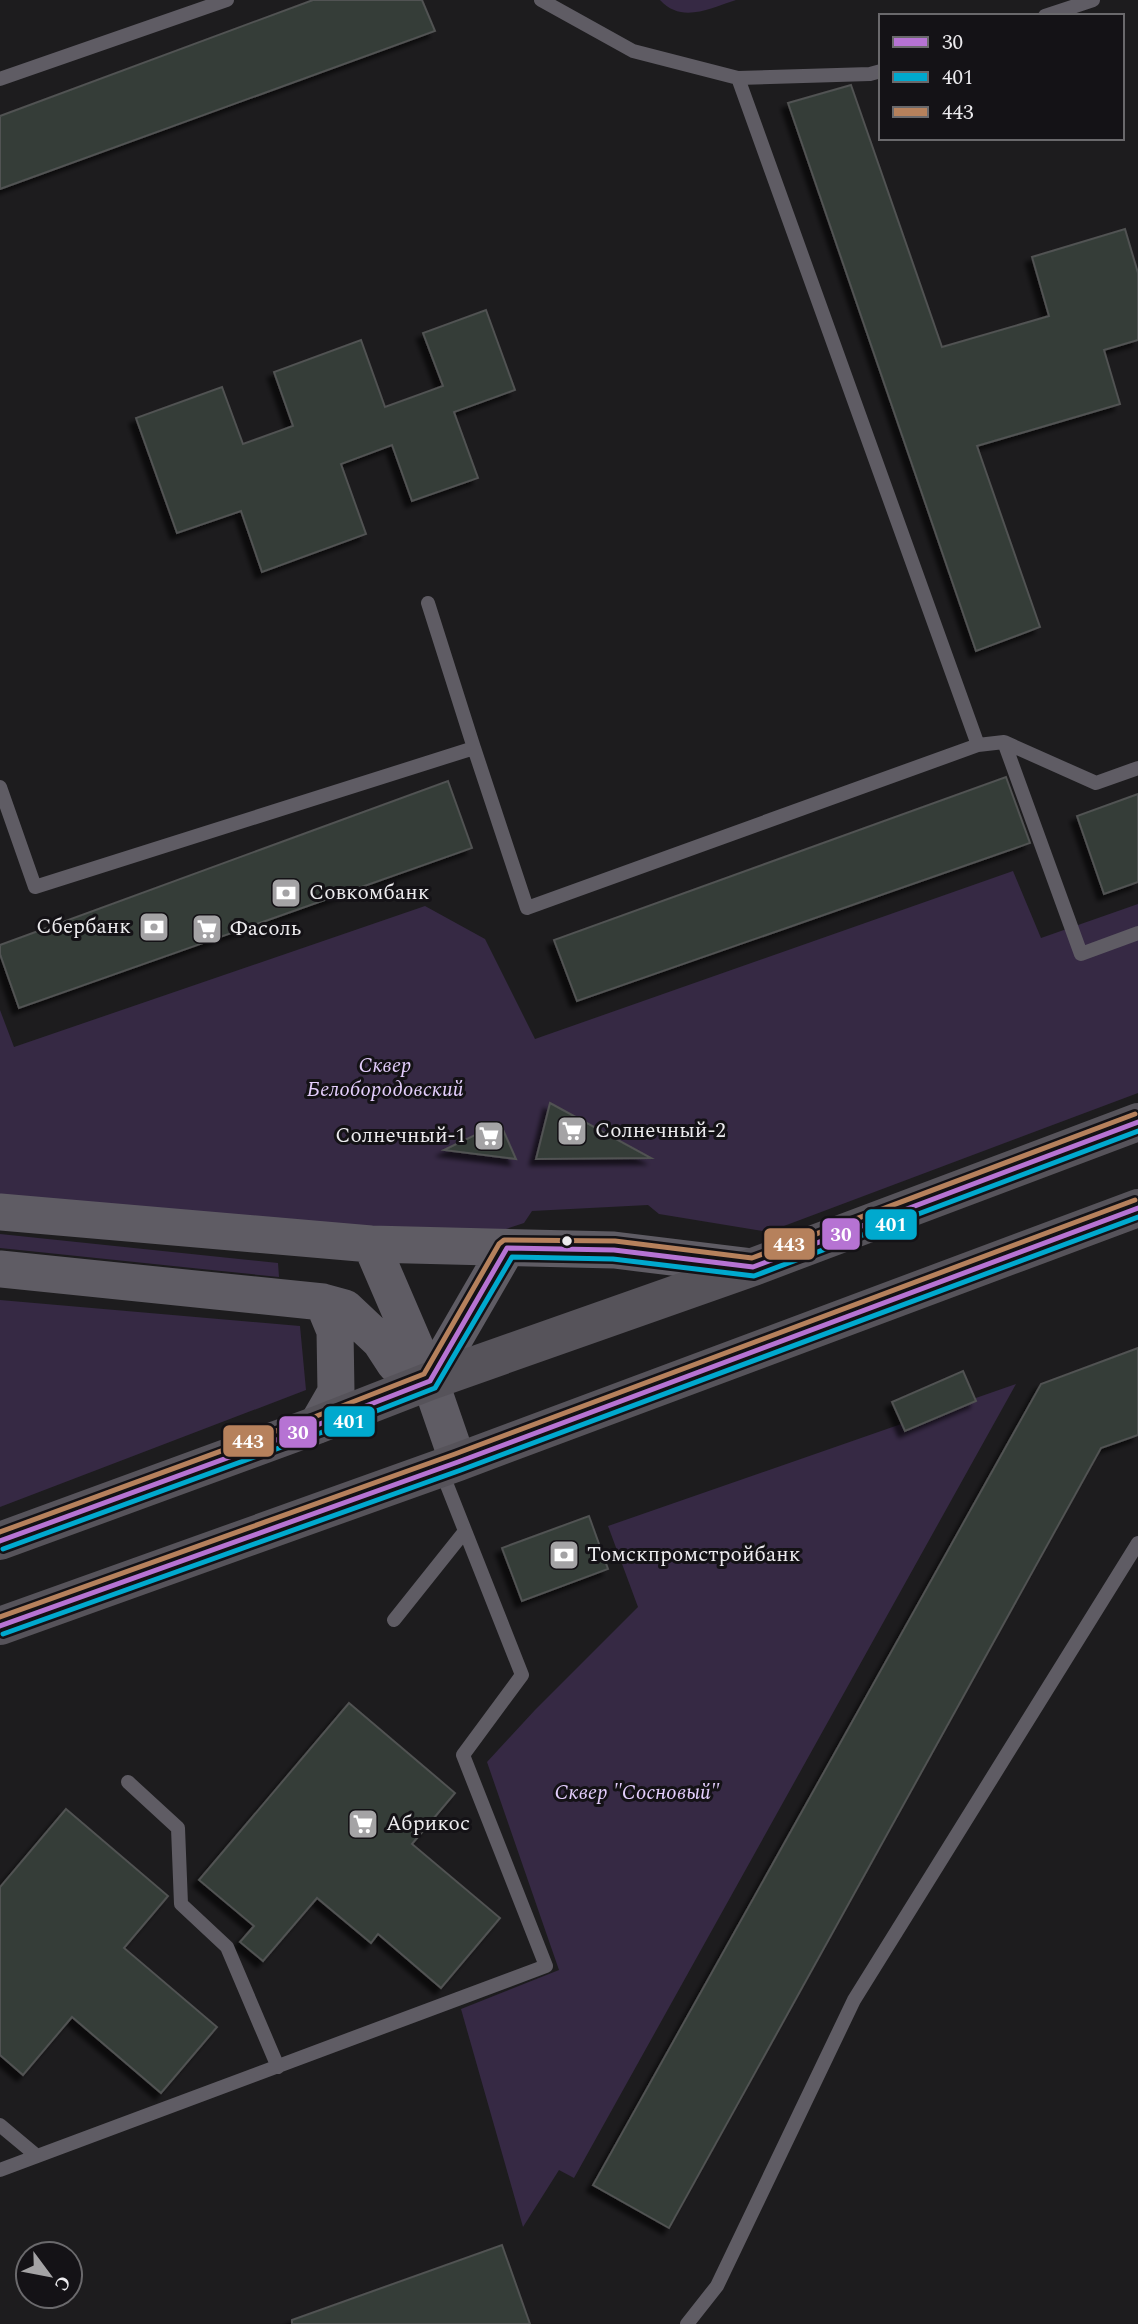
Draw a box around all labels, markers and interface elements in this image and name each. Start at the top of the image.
legend [879,14,1124,140]
text: 30 [942,27,963,59]
text: 401 [942,62,974,94]
text: 443 [942,97,974,129]
bank icon: Совкомбанк [269,876,303,910]
place label: Совкомбанк [309,877,430,909]
bank icon: Сбербанк [137,910,171,944]
place label: Сбербанк [36,911,131,943]
supermarket icon: Фасоль [190,912,224,946]
place label: Фасоль [230,913,301,945]
park label: Сквер Белобородовский [307,1050,463,1106]
supermarket icon: Солнечный-2 [555,1114,589,1148]
place label: Солнечный-2 [595,1115,726,1147]
supermarket icon: Солнечный-1 [472,1119,506,1153]
place label: Солнечный-1 [335,1120,466,1152]
line badge: 401 [864,1208,918,1241]
text: 401 [875,1211,907,1240]
line badge: 30 [821,1217,861,1251]
text: 30 [830,1221,852,1250]
line badge: 443 [763,1227,816,1261]
text: 443 [773,1231,805,1260]
unlabelled marker [560,1234,574,1248]
line badge: 401 [323,1405,376,1438]
text: 401 [333,1408,365,1437]
line badge: 30 [278,1415,318,1449]
text: 30 [287,1419,309,1448]
line badge: 443 [222,1424,275,1458]
text: 443 [232,1428,264,1457]
bank icon: Томскпромстройбанк [547,1538,581,1572]
place label: Томскпромстройбанк [587,1539,801,1571]
park label: Сквер "Сосновый" [555,1777,720,1809]
supermarket icon: Абрикос [346,1807,380,1841]
place label: Абрикос [386,1808,470,1840]
north arrow [14,2240,84,2310]
text: С [46,2270,78,2297]

